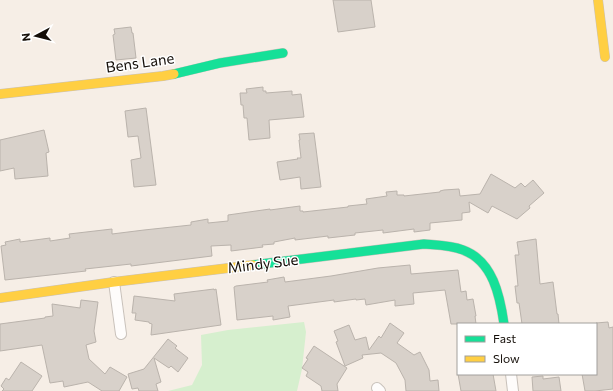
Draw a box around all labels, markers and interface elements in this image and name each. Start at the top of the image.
north arrow [16,16,56,56]
text: N [19,32,33,42]
street label: Bens Lane [105,48,175,76]
street label: Mindy Sue [226,250,299,276]
legend [457,323,597,375]
text: Fast [493,331,516,345]
text: Slow [493,351,520,365]

